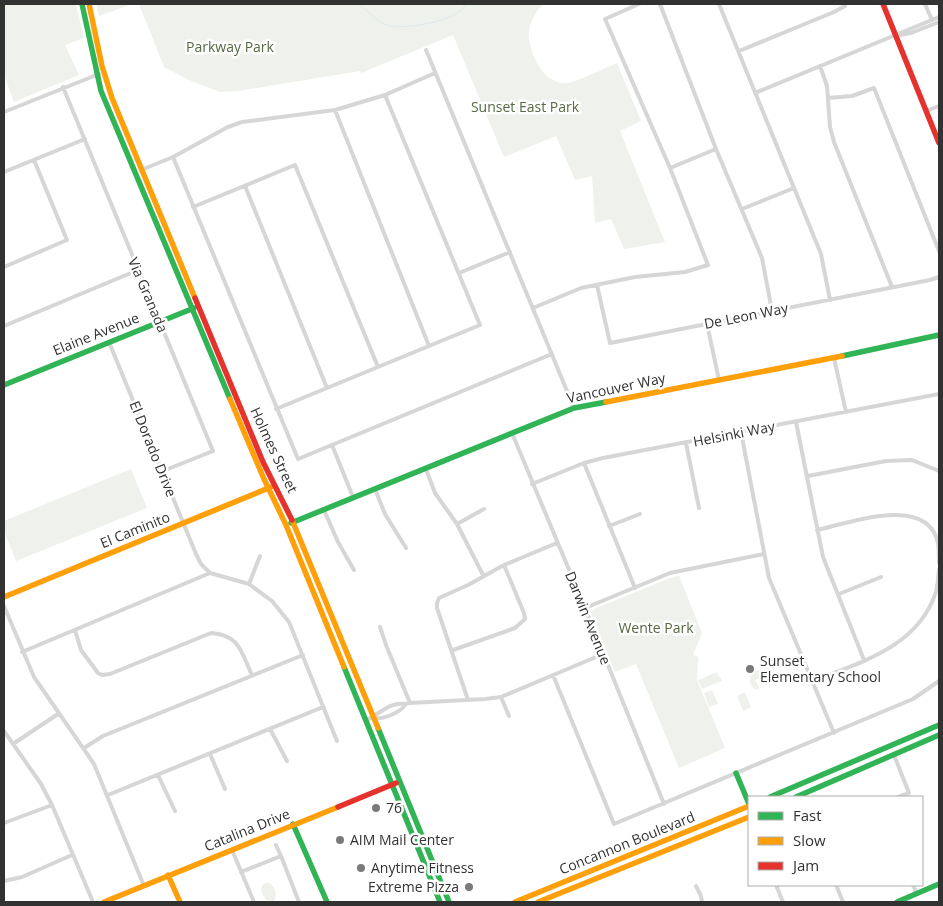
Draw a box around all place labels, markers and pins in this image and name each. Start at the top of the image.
place label: Sunset Elementary School [760,651,881,686]
marker: Sunset Elementary School [744,663,756,675]
place label: 76 [386,798,402,817]
marker: 76 [370,802,382,814]
place label: AIM Mail Center [350,830,454,849]
marker: AIM Mail Center [334,834,346,846]
place label: Anytime Fitness [371,858,474,877]
marker: Anytime Fitness [355,862,367,874]
place label: Extreme Pizza [368,877,459,896]
marker: Extreme Pizza [463,881,475,893]

